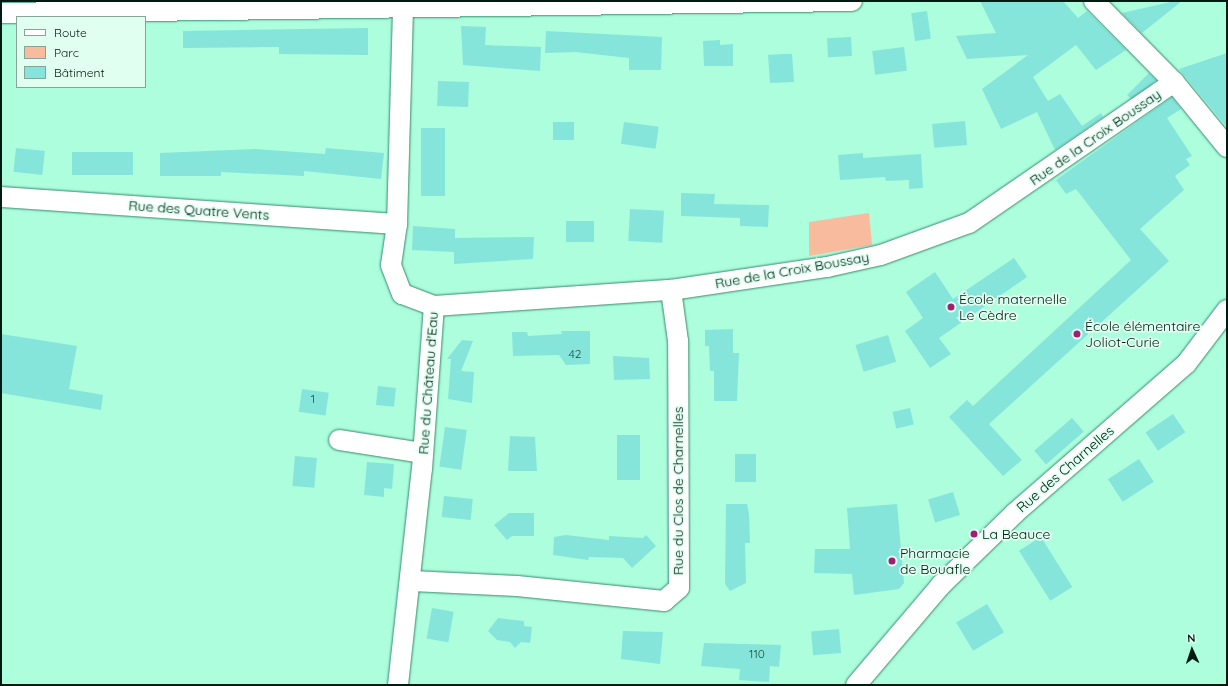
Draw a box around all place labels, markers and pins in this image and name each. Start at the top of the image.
place label: École maternelle Le Cèdre [959,291,1067,324]
marker: École maternelle Le Cèdre [946,302,956,312]
place label: École élémentaire Joliot-Curie [1085,318,1200,350]
marker: École élémentaire Joliot-Curie [1072,329,1082,339]
place label: La Beauce [982,526,1050,542]
marker: La Beauce [969,529,979,539]
place label: Pharmacie de Bouafle [900,545,970,578]
marker: Pharmacie de Bouafle [887,556,897,566]

